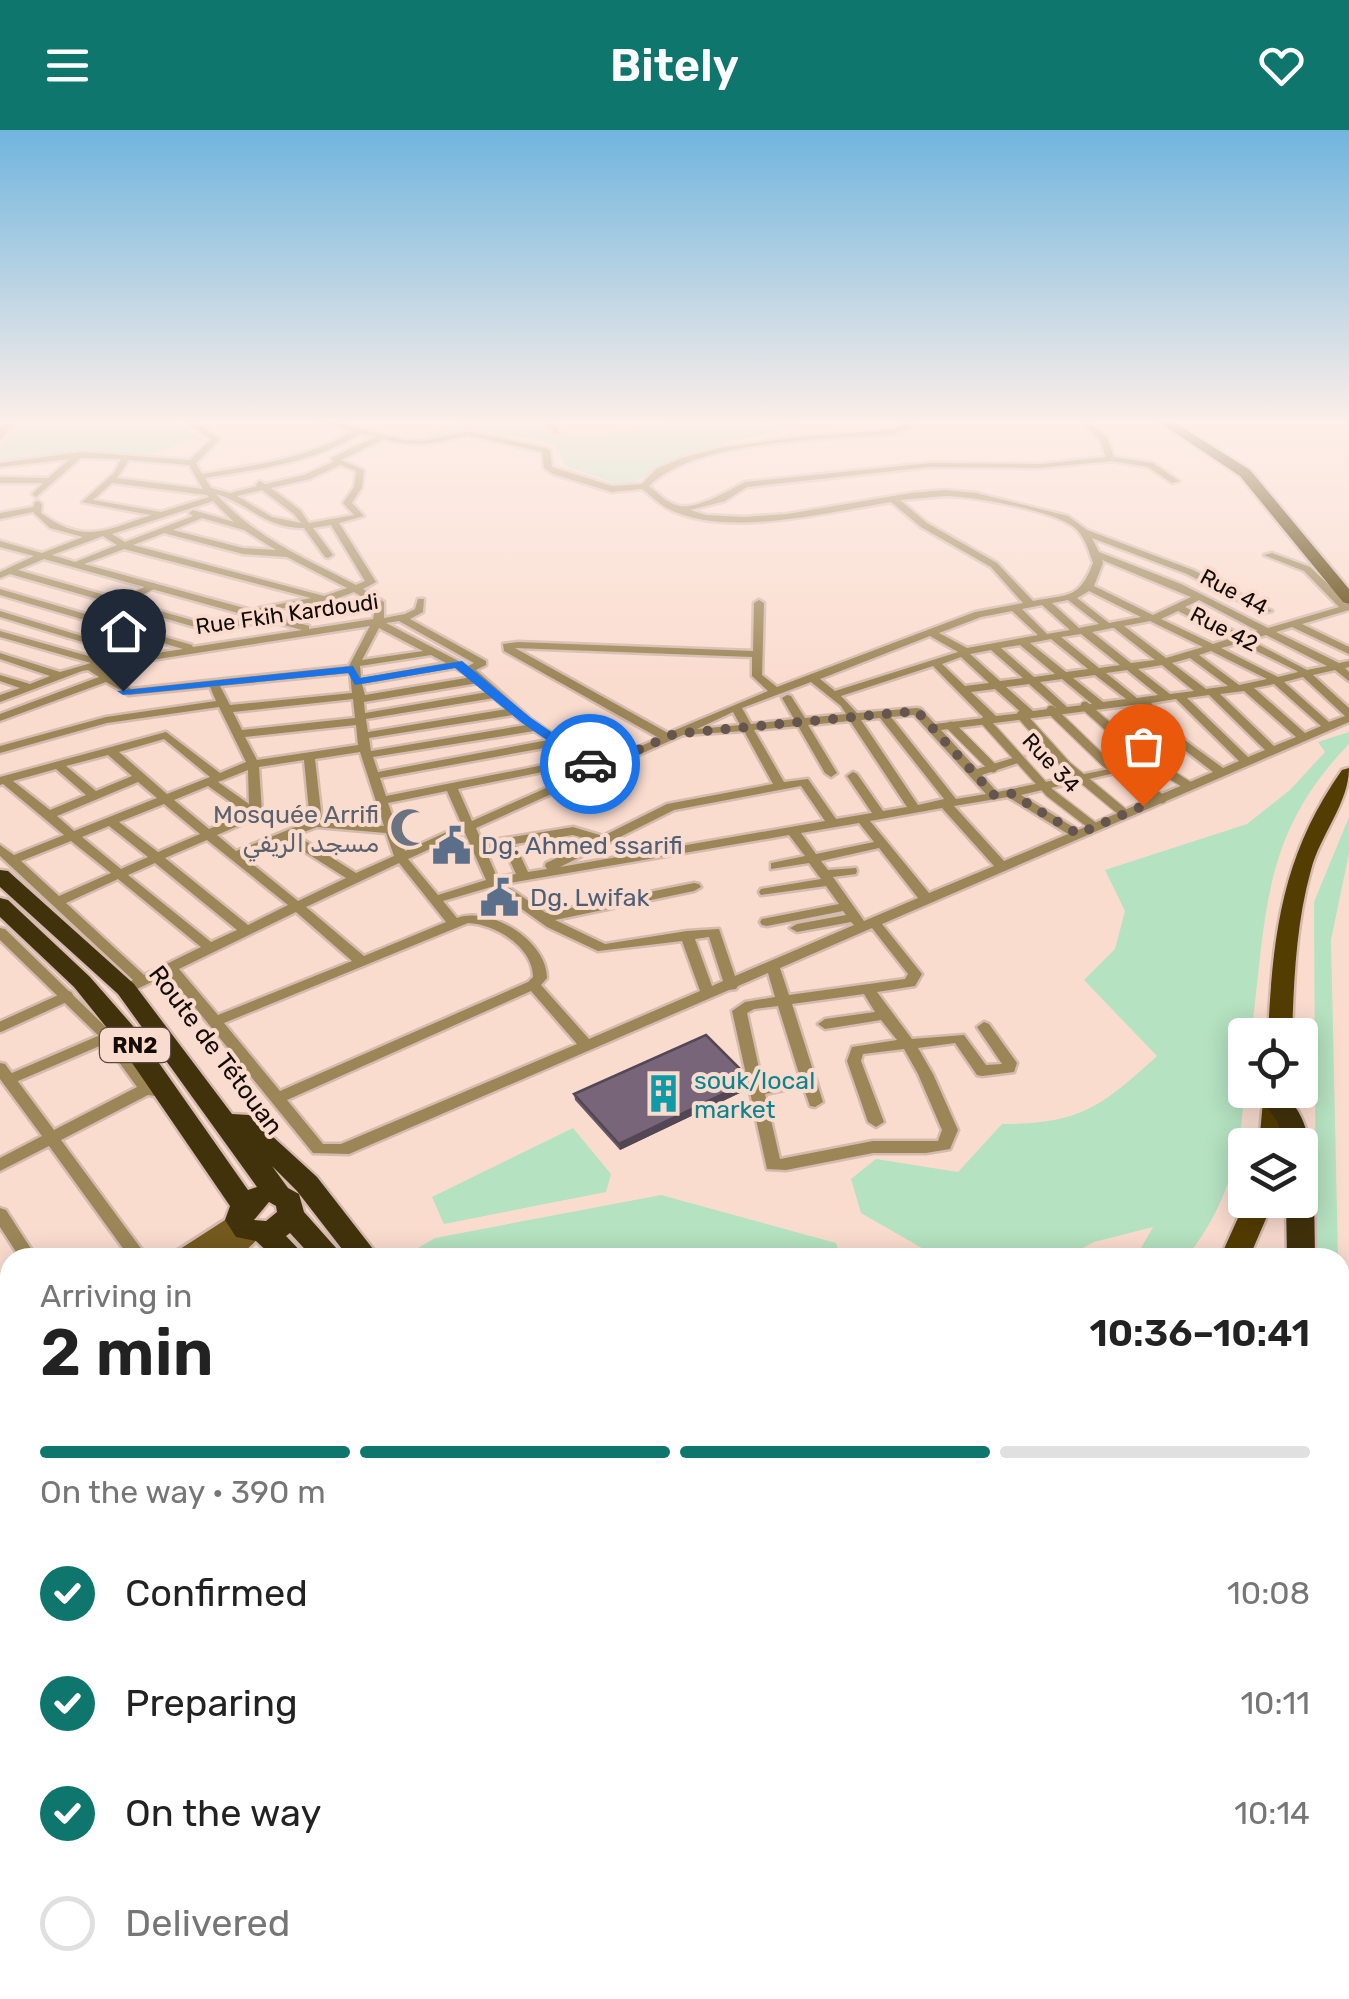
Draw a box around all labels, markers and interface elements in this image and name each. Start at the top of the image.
icon: menu [40,38,95,93]
icon: heart [1254,38,1309,93]
text: Bitely [610,39,739,92]
street label: Rue 44 [1196,563,1272,621]
street label: Rue Fkih Kardoudi [194,588,380,640]
pin [81,589,166,692]
street label: Rue 42 [1186,601,1262,657]
icon: home [96,604,151,659]
pin [1101,704,1186,807]
courier [540,714,640,814]
icon: bag [1116,719,1171,774]
street label: Rue 34 [1016,727,1086,799]
icon: car [563,737,618,792]
place label: Mosquée Arrifi مسجد الريفي [213,800,379,862]
mosque icon: Mosquée Arrifi مسجد الريفي [388,807,430,849]
public building icon: Dg. Ahmed ssarifi [430,824,472,866]
place label: Dg. Ahmed ssarifi [481,831,683,860]
public building icon: Dg. Lwifak [479,876,521,918]
place label: Dg. Lwifak [530,883,649,912]
street label: Route de Tétouan [143,960,289,1140]
map controls [1228,1018,1318,1218]
button: locate [1228,1018,1318,1108]
road number: RN2 [100,1028,170,1062]
place label: souk/local market [694,1066,815,1124]
building icon: souk/local market [643,1073,685,1115]
button: layers [1228,1128,1318,1218]
text: Arriving in [40,1277,192,1315]
text: 10:36–10:41 [1089,1310,1310,1356]
text: 2 min [40,1314,214,1391]
text: On the way · 390 m [40,1473,326,1511]
icon: check [40,1566,95,1621]
text: Confirmed [125,1570,308,1616]
text: 10:08 [1227,1574,1310,1612]
icon: check [40,1676,95,1731]
text: Preparing [125,1680,298,1726]
text: 10:11 [1240,1684,1310,1722]
icon: check [40,1786,95,1841]
text: On the way [125,1790,321,1836]
text: 10:14 [1234,1794,1310,1832]
text: Delivered [125,1900,290,1946]

